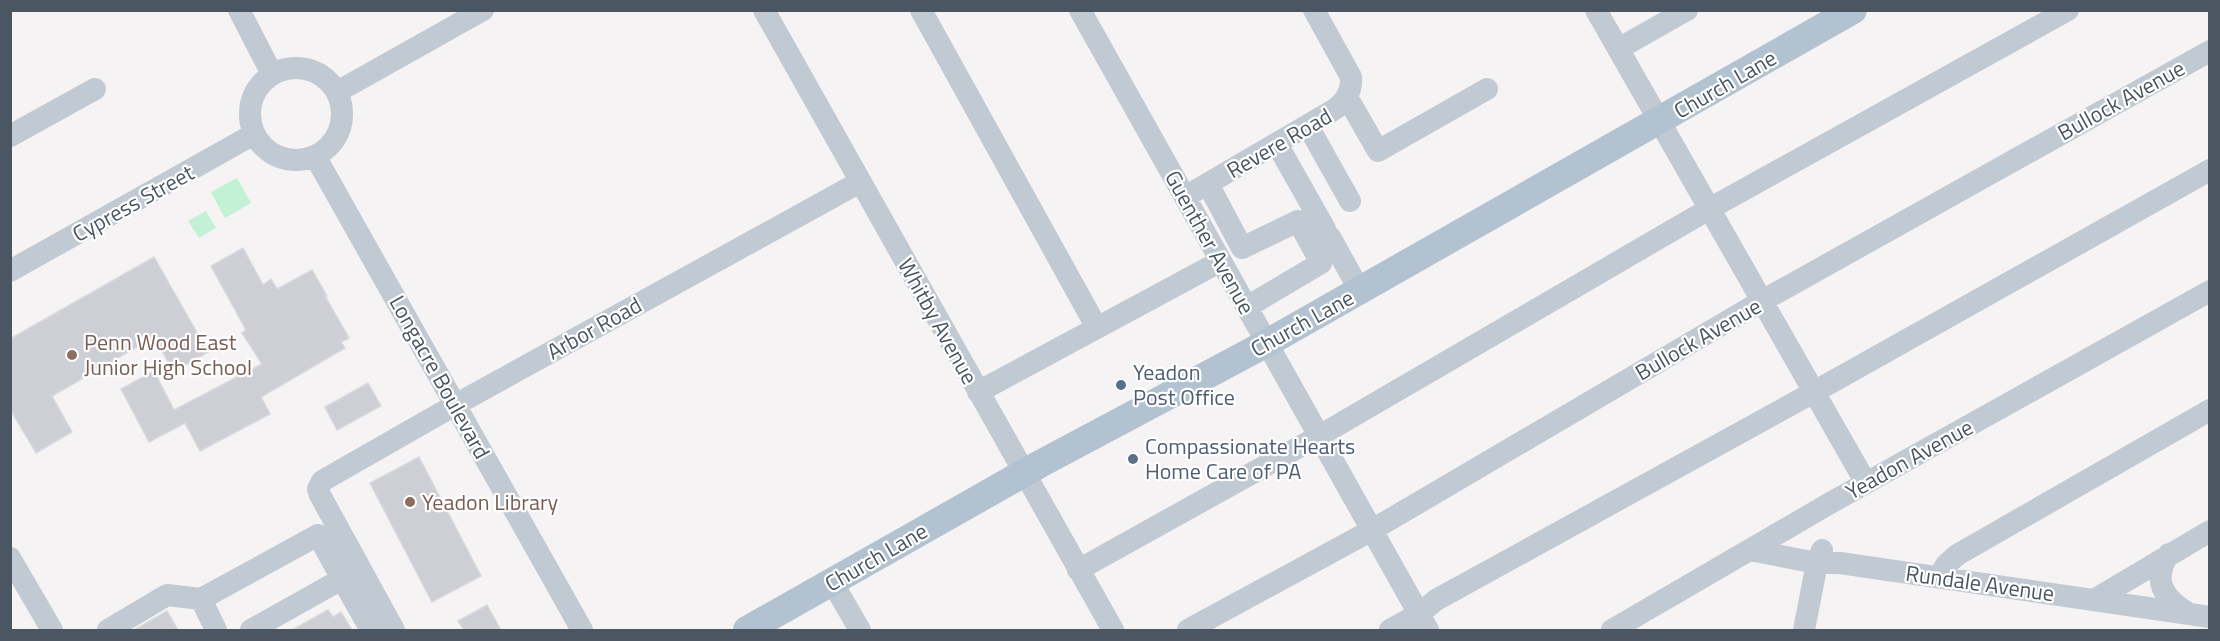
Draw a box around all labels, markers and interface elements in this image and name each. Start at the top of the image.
street label: Church Lane [1667,41,1783,127]
street label: Bullock Avenue [2051,51,2191,149]
street label: Revere Road [1220,99,1338,187]
street label: Cypress Street [66,155,200,250]
street label: Guenther Avenue [1156,164,1264,320]
street label: Whitby Avenue [889,252,987,390]
street label: Church Lane [1244,281,1360,365]
street label: Arbor Road [540,288,648,368]
street label: Longacre Boulevard [381,289,499,465]
street label: Bullock Avenue [1629,289,1767,389]
place label: Penn Wood East Junior High School [84,325,252,384]
marker: Penn Wood East Junior High School [65,348,79,362]
place label: Yeadon Post Office [1133,355,1235,414]
marker: Yeadon Post Office [1114,378,1128,392]
street label: Yeadon Avenue [1839,410,1979,508]
place label: Compassionate Hearts Home Care of PA [1145,429,1355,488]
marker: Compassionate Hearts Home Care of PA [1126,452,1140,466]
place label: Yeadon Library [422,485,559,519]
marker: Yeadon Library [403,495,417,509]
street label: Church Lane [818,514,934,600]
street label: Rundale Avenue [1904,556,2056,610]

